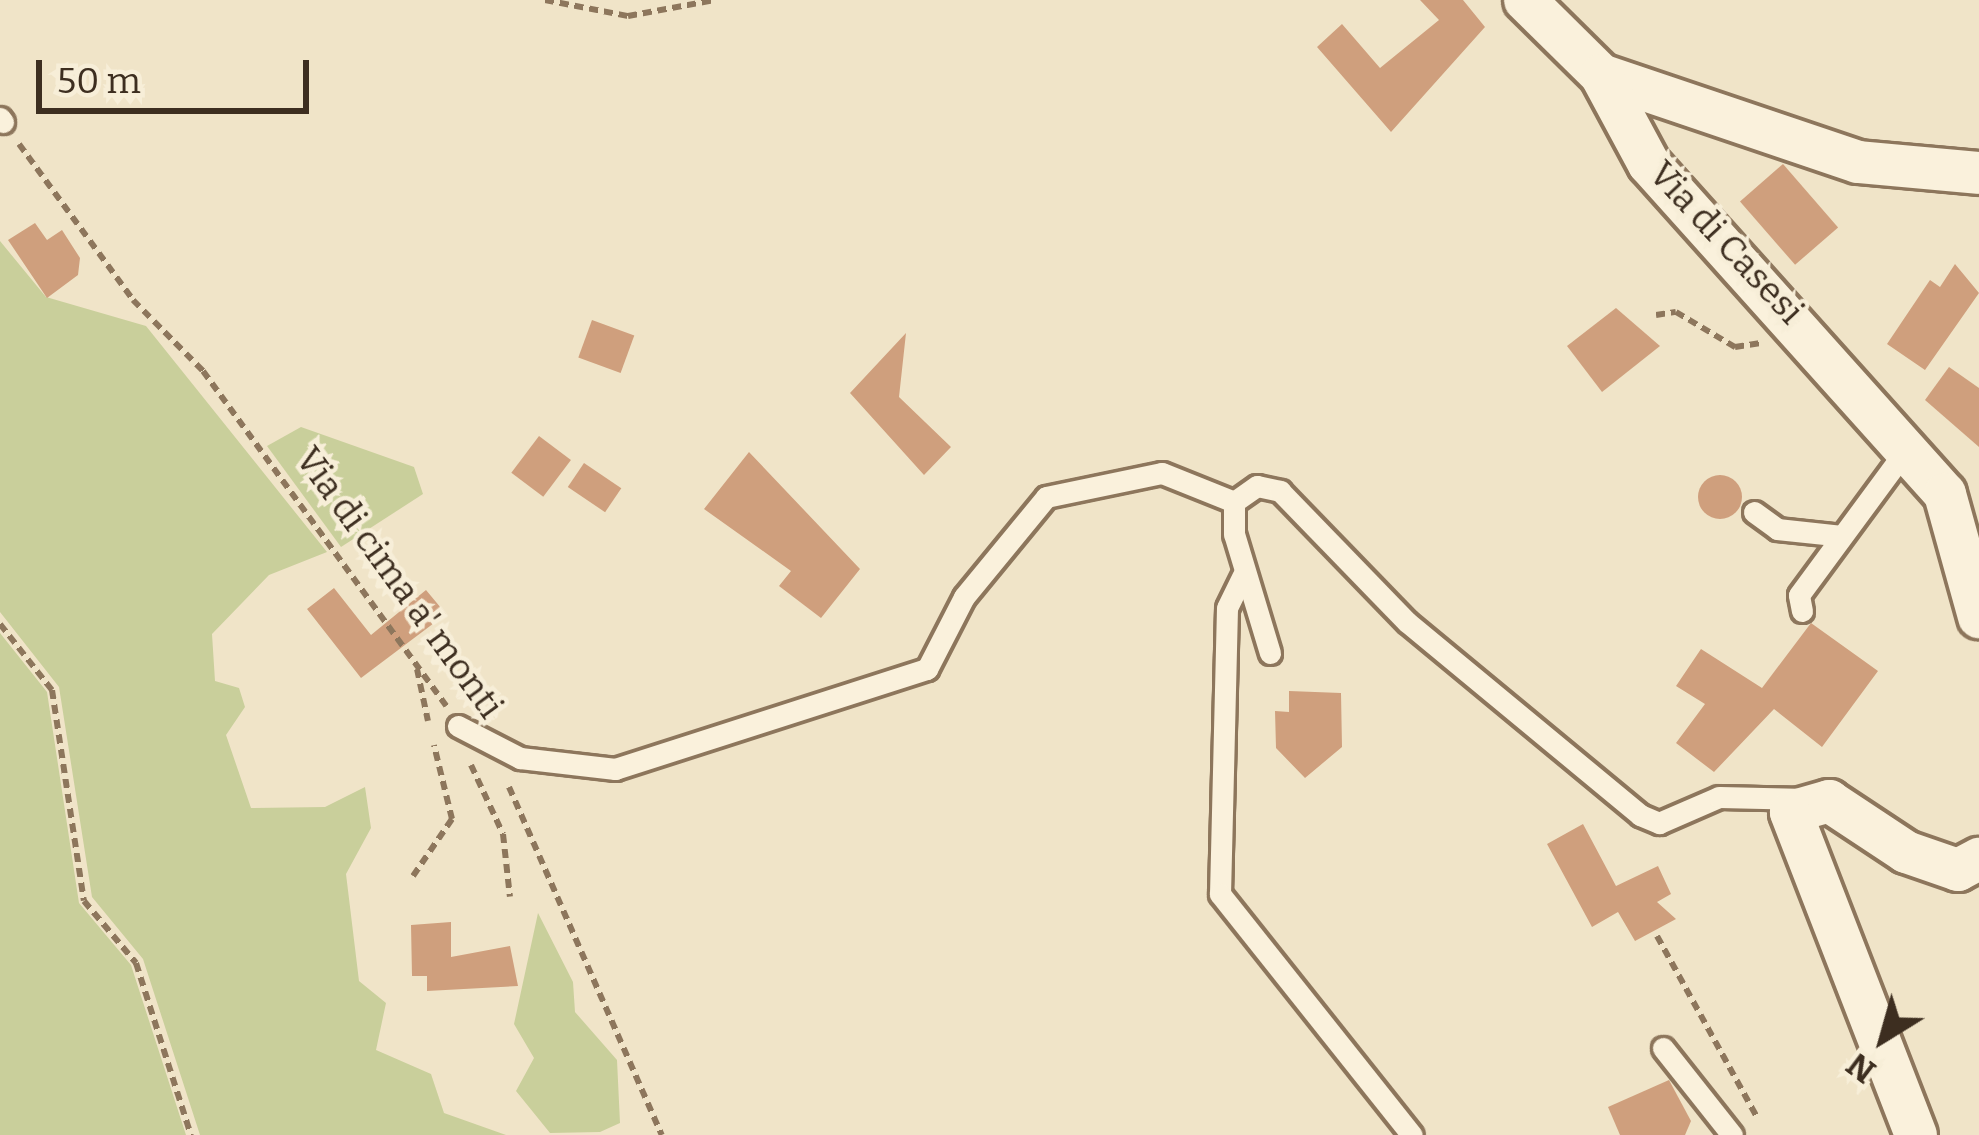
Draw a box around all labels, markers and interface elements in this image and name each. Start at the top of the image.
scale bar [42,36,315,110]
text: 50 m [57,59,141,103]
street label: Via di Casesi [1640,153,1812,333]
street label: Via di cima a' monti [286,439,512,727]
north arrow [1823,979,1943,1099]
text: N [1839,1044,1884,1091]

